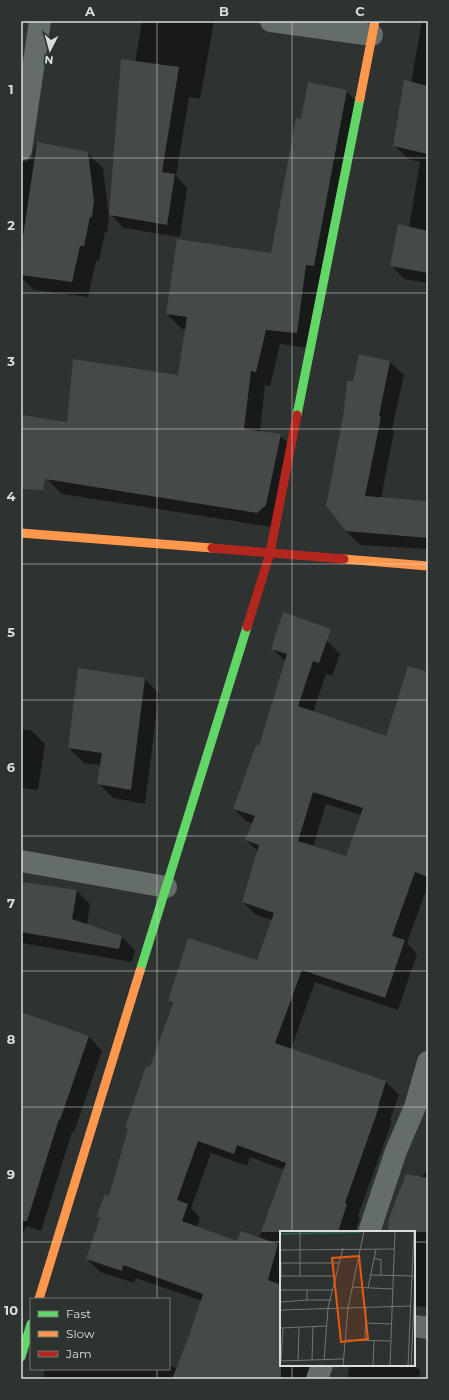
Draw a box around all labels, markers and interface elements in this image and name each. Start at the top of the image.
text: A [84,3,96,19]
text: B [219,3,229,19]
text: C [355,3,365,19]
north arrow [30,30,70,70]
text: N [44,53,54,67]
text: 1 [8,81,14,97]
text: 2 [7,217,15,233]
text: 3 [6,353,15,369]
text: 4 [7,488,16,504]
text: 5 [7,624,15,640]
text: 6 [7,759,16,775]
text: 7 [7,895,15,911]
text: 8 [7,1031,16,1047]
text: 9 [7,1166,15,1182]
inset map [280,1231,415,1366]
legend [30,1298,170,1370]
text: 10 [4,1302,18,1318]
text: Fast [66,1306,91,1321]
text: Slow [66,1326,95,1341]
text: Jam [65,1346,92,1361]

